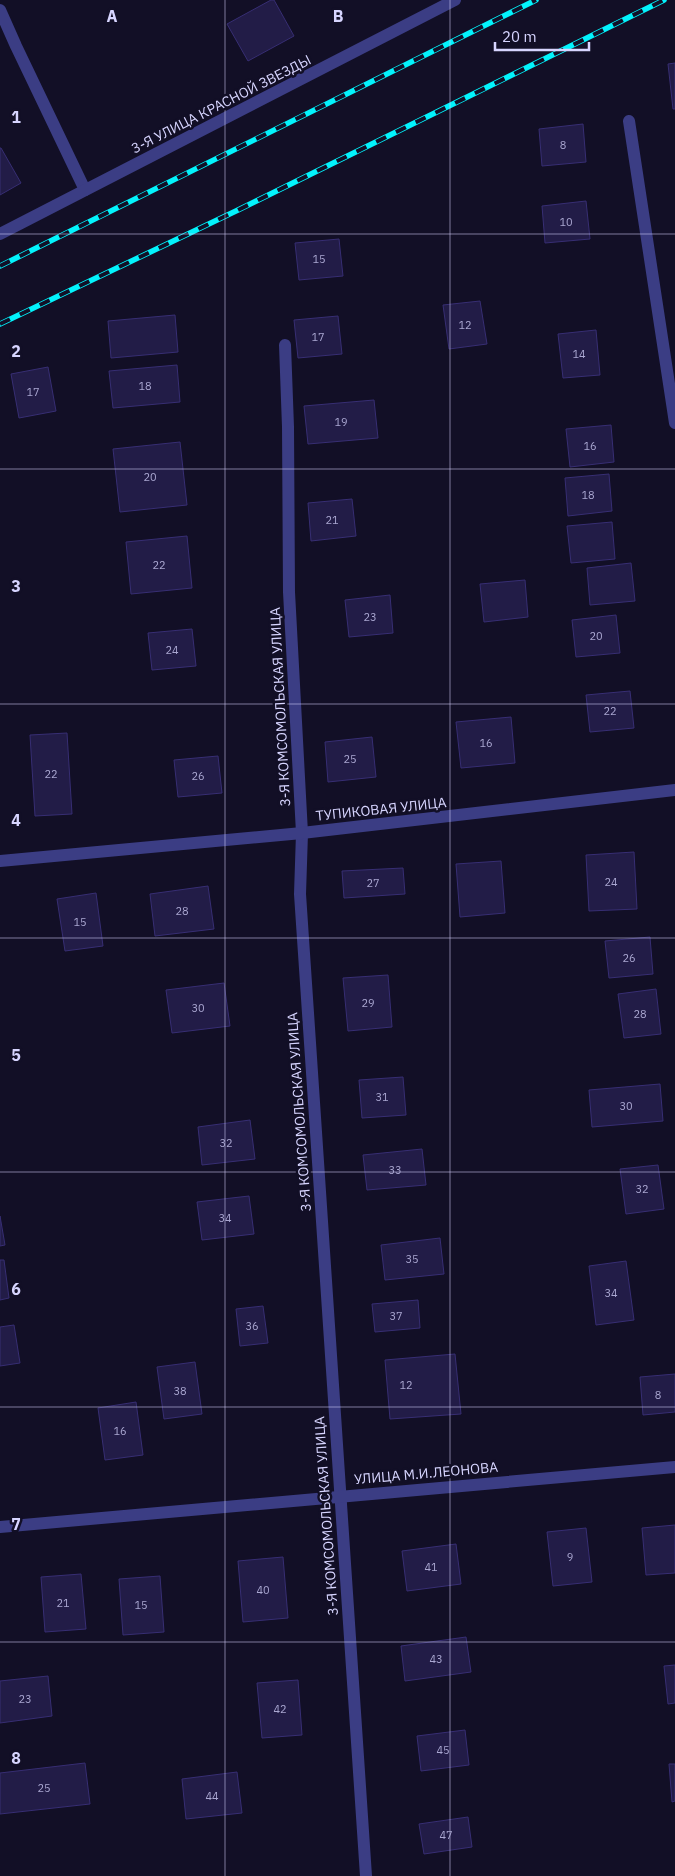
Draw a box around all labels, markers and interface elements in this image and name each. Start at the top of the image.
text: A [107,6,118,26]
text: B [333,6,344,26]
scale bar [495,20,589,52]
text: 20 m [502,27,537,46]
street label: 3-Я УЛИЦА КРАСНОЙ ЗВЕЗДЫ [128,50,314,157]
text: 1 [11,107,21,127]
house number: 8 [560,138,566,152]
house number: 10 [559,215,573,229]
house number: 15 [312,252,326,266]
house number: 12 [458,318,472,332]
house number: 17 [311,330,325,344]
text: 2 [11,341,21,361]
house number: 14 [572,347,586,361]
house number: 18 [138,379,152,393]
house number: 17 [26,385,40,399]
house number: 19 [334,415,348,429]
house number: 16 [583,439,597,453]
house number: 20 [143,470,157,484]
house number: 18 [581,488,595,502]
house number: 21 [325,513,339,527]
house number: 22 [152,558,166,572]
text: 3 [11,576,21,596]
street label: 3-Я КОМСОМОЛЬСКАЯ УЛИЦА [266,607,294,807]
house number: 23 [363,610,377,624]
house number: 20 [589,629,603,643]
house number: 24 [165,643,179,657]
house number: 22 [603,704,617,718]
house number: 16 [479,736,493,750]
house number: 25 [343,752,357,766]
house number: 22 [44,767,58,781]
house number: 26 [191,769,205,783]
street label: ТУПИКОВАЯ УЛИЦА [315,793,447,825]
text: 4 [11,810,21,830]
house number: 24 [604,875,618,889]
house number: 27 [366,876,380,890]
house number: 28 [175,904,189,918]
house number: 15 [73,915,87,929]
house number: 26 [622,951,636,965]
house number: 29 [361,996,375,1010]
house number: 30 [191,1001,205,1015]
house number: 28 [633,1007,647,1021]
street label: 3-Я КОМСОМОЛЬСКАЯ УЛИЦА [283,1012,315,1212]
text: 5 [11,1045,21,1065]
house number: 31 [375,1090,389,1104]
house number: 30 [619,1099,633,1113]
house number: 32 [219,1136,233,1150]
house number: 33 [388,1163,402,1177]
house number: 32 [635,1182,649,1196]
house number: 34 [218,1211,232,1225]
house number: 35 [405,1252,419,1266]
text: 6 [11,1279,21,1299]
house number: 34 [604,1286,618,1300]
house number: 37 [389,1309,403,1323]
house number: 36 [245,1319,259,1333]
house number: 12 [399,1378,413,1392]
house number: 38 [173,1384,187,1398]
house number: 8 [655,1388,661,1402]
street label: 3-Я КОМСОМОЛЬСКАЯ УЛИЦА [310,1416,342,1616]
house number: 16 [113,1424,127,1438]
street label: УЛИЦА М.И.ЛЕОНОВА [353,1458,499,1488]
text: 7 [11,1514,21,1534]
house number: 9 [567,1550,573,1564]
house number: 41 [424,1560,438,1574]
house number: 40 [256,1583,270,1597]
house number: 21 [56,1596,70,1610]
house number: 15 [134,1598,148,1612]
house number: 43 [429,1652,443,1666]
house number: 23 [18,1692,32,1706]
house number: 42 [273,1702,287,1716]
house number: 45 [436,1743,450,1757]
text: 8 [11,1748,21,1768]
house number: 25 [37,1781,51,1795]
house number: 44 [205,1789,219,1803]
house number: 47 [439,1828,453,1842]

